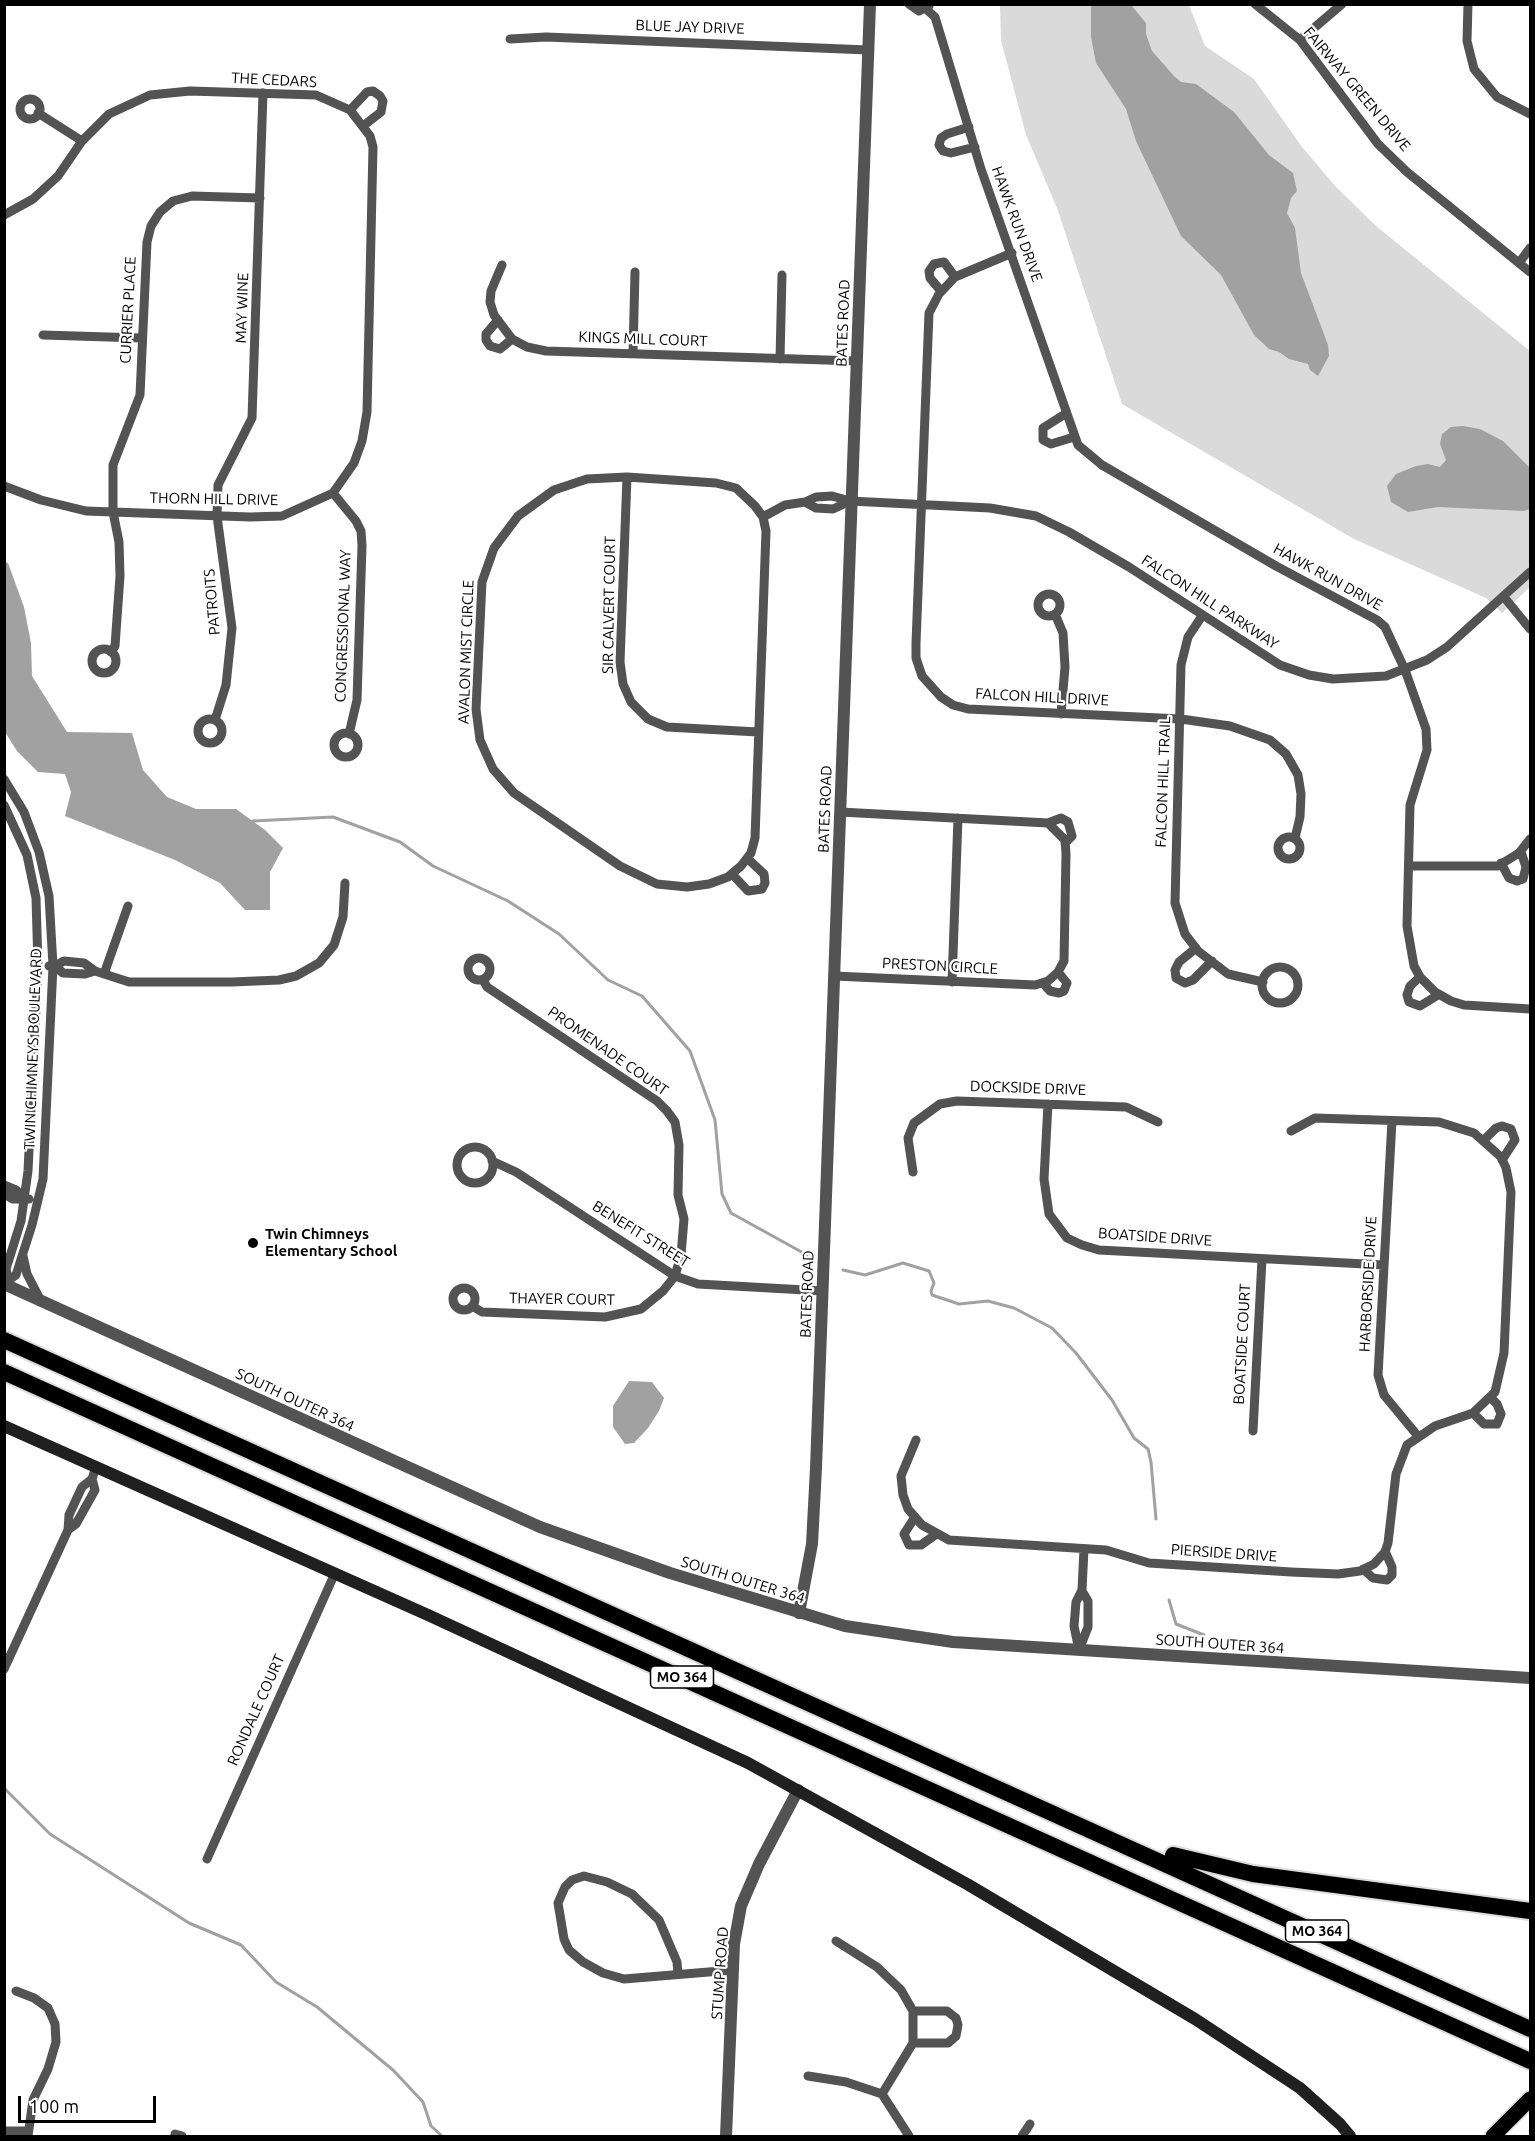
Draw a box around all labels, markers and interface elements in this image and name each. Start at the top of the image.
street label: BLUE JAY DRIVE [635,16,745,38]
street label: FAIRWAY GREEN DRIVE [1300,23,1414,155]
street label: THE CEDARS [231,69,317,91]
street label: HAWK RUN DRIVE [988,164,1046,284]
street label: CURRIER PLACE [116,256,140,364]
street label: MAY WINE [232,272,252,344]
street label: BATES ROAD [832,279,854,367]
street label: KINGS MILL COURT [578,328,708,350]
street label: THORN HILL DRIVE [150,489,278,509]
street label: SIR CALVERT COURT [599,536,619,674]
street label: HAWK RUN DRIVE [1270,540,1386,614]
street label: CONGRESSIONAL WAY [331,549,355,703]
street label: FALCON HILL PARKWAY [1138,551,1282,653]
street label: PATROITS [200,568,224,636]
street label: AVALON MIST CIRCLE [454,580,478,724]
street label: FALCON HILL DRIVE [975,685,1109,709]
street label: FALCON HILL TRAIL [1152,716,1174,848]
street label: BATES ROAD [814,765,836,853]
street label: TWIN CHIMNEYS BOULEVARD [20,948,46,1150]
street label: PRESTON CIRCLE [882,954,998,978]
street label: PROMENADE COURT [544,1003,672,1099]
street label: DOCKSIDE DRIVE [970,1077,1086,1099]
street label: BENEFIT STREET [589,1197,693,1271]
street label: HARBORSIDE DRIVE [1355,1216,1381,1352]
street label: BOATSIDE DRIVE [1097,1224,1213,1250]
place label: Twin Chimneys Elementary School [265,1225,397,1260]
marker: Twin Chimneys Elementary School [246,1236,260,1250]
street label: BATES ROAD [796,1250,818,1338]
street label: BOATSIDE COURT [1230,1283,1254,1405]
street label: THAYER COURT [509,1289,615,1309]
street label: SOUTH OUTER 364 [233,1365,357,1435]
street label: PIERSIDE DRIVE [1170,1540,1278,1566]
street label: SOUTH OUTER 364 [679,1553,807,1607]
street label: SOUTH OUTER 364 [1155,1631,1285,1657]
street label: RONDALE COURT [223,1652,289,1768]
road number: MO 364 [650,1666,714,1688]
road number: MO 364 [1286,1920,1348,1942]
street label: STUMP ROAD [708,1926,732,2020]
scale bar [21,2084,159,2122]
text: 100 m [29,2096,79,2116]

